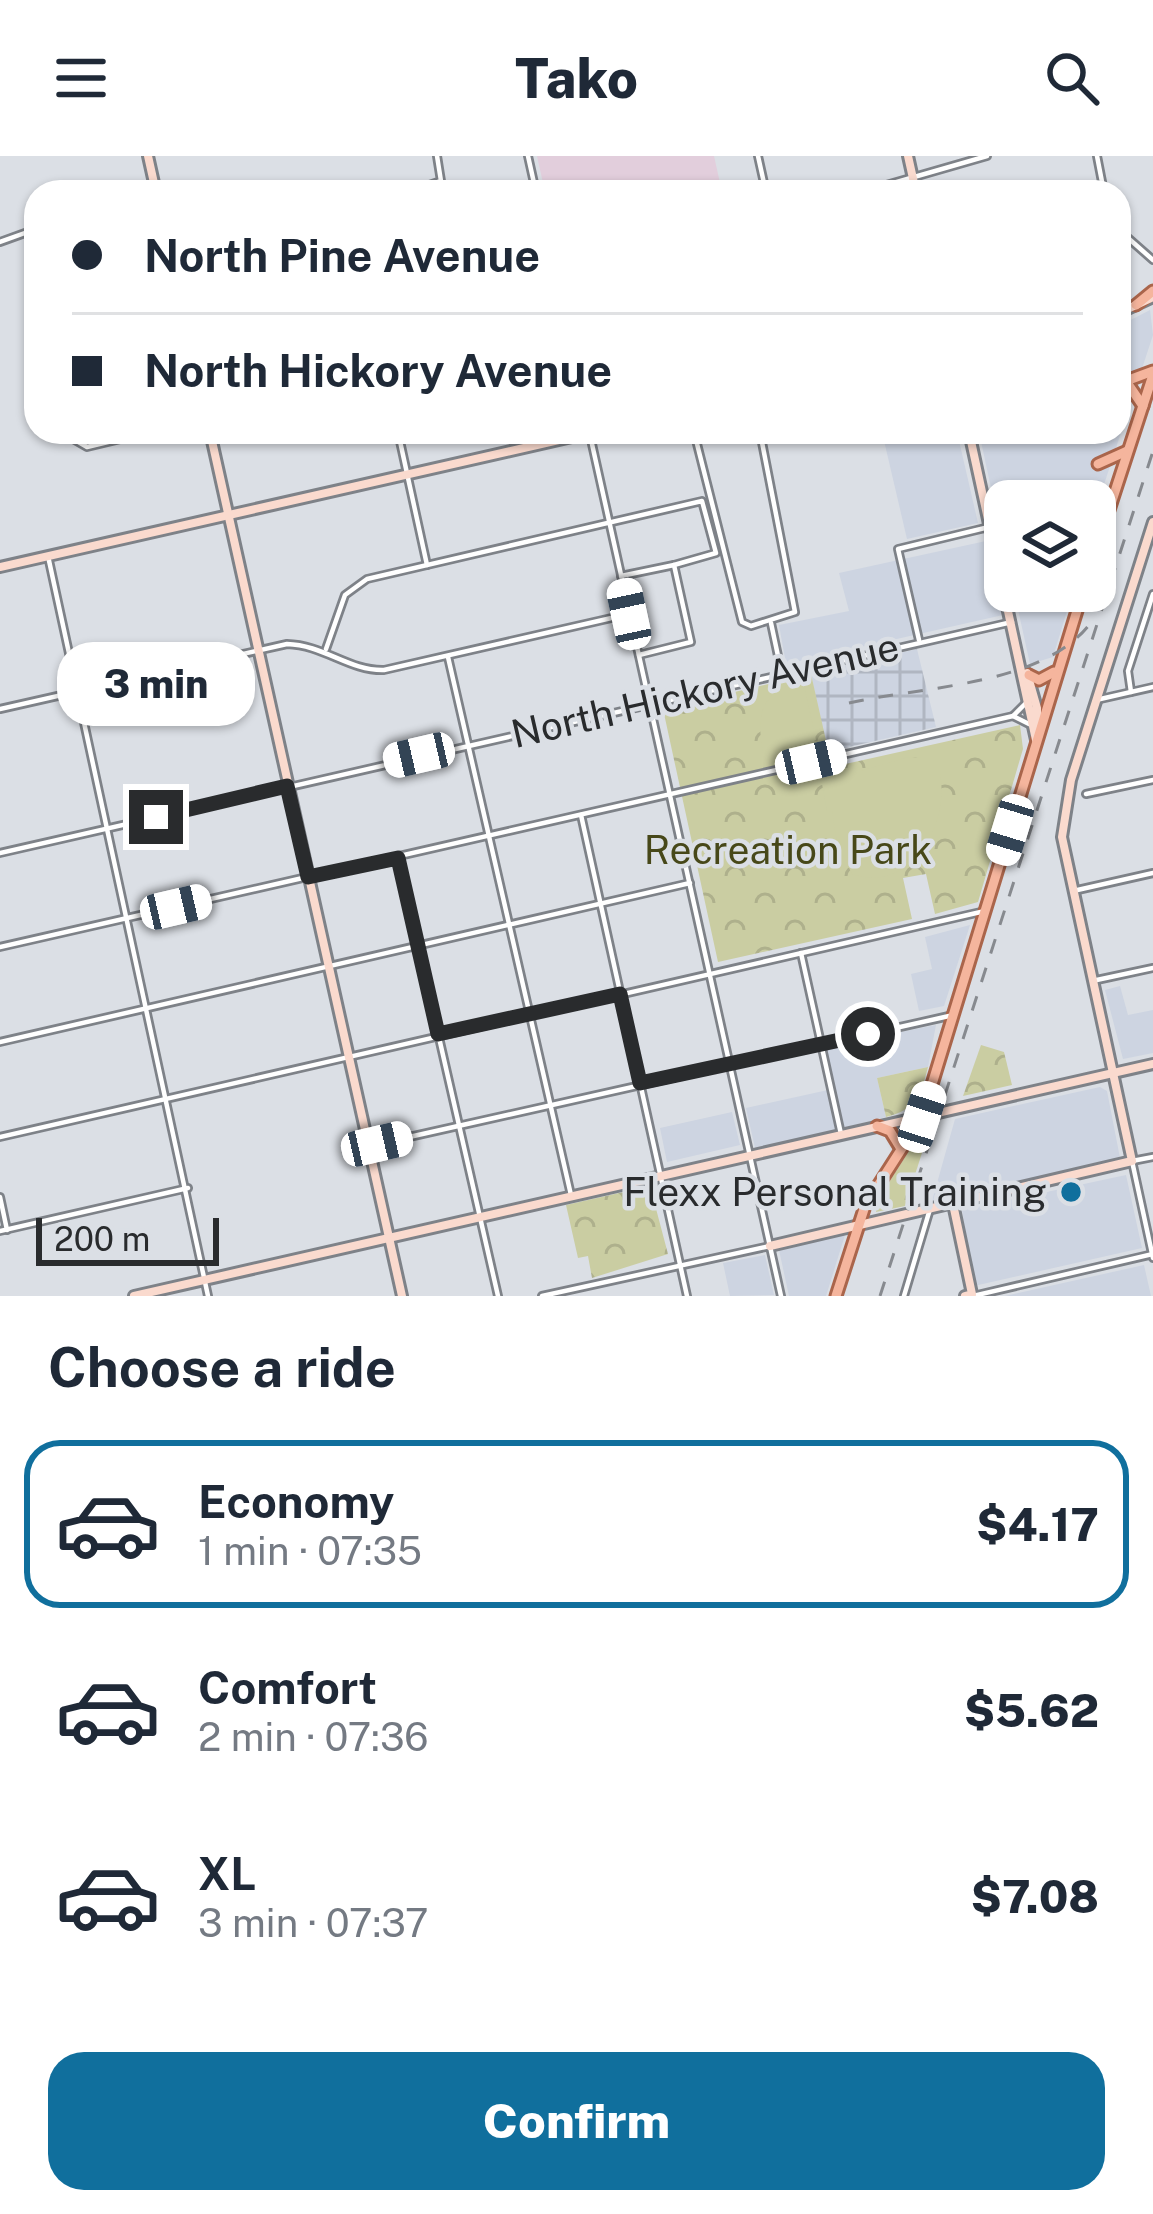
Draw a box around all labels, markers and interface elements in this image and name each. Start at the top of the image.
icon: menu [48,45,114,111]
icon: search [1039,45,1105,111]
text: Tako [515,47,638,110]
text: North Pine Avenue [144,229,540,282]
text: North Hickory Avenue [144,344,612,397]
map controls [984,480,1116,612]
button: layers [984,480,1116,612]
car [604,575,654,653]
street label: North Hickory Avenue [507,623,903,757]
callout: 3 min [57,643,255,727]
text: 3 min [104,661,208,707]
car [380,729,458,781]
car [772,736,850,788]
route end [129,790,183,844]
car [982,790,1038,870]
park label: Recreation Park [644,827,932,873]
car [137,881,215,933]
route start [841,1007,895,1061]
car [894,1077,950,1157]
car [338,1118,416,1170]
place label: Flexx Personal Training [623,1169,1047,1215]
marker: Flexx Personal Training [1058,1179,1084,1205]
scale bar [36,1212,219,1265]
text: 200 m [54,1220,150,1258]
text: Choose a ride [48,1336,396,1399]
icon: car [54,1470,162,1578]
text: Economy [198,1475,394,1528]
text: $4.17 [976,1498,1099,1551]
text: 1 min · 07:35 [198,1528,422,1574]
icon: car [54,1656,162,1764]
text: Comfort [198,1661,377,1714]
text: $5.62 [964,1684,1099,1737]
text: 2 min · 07:36 [198,1714,428,1760]
icon: car [54,1842,162,1950]
text: XL [198,1847,256,1900]
text: $7.08 [971,1870,1099,1923]
text: 3 min · 07:37 [198,1900,429,1946]
button: Confirm [48,2052,1105,2190]

